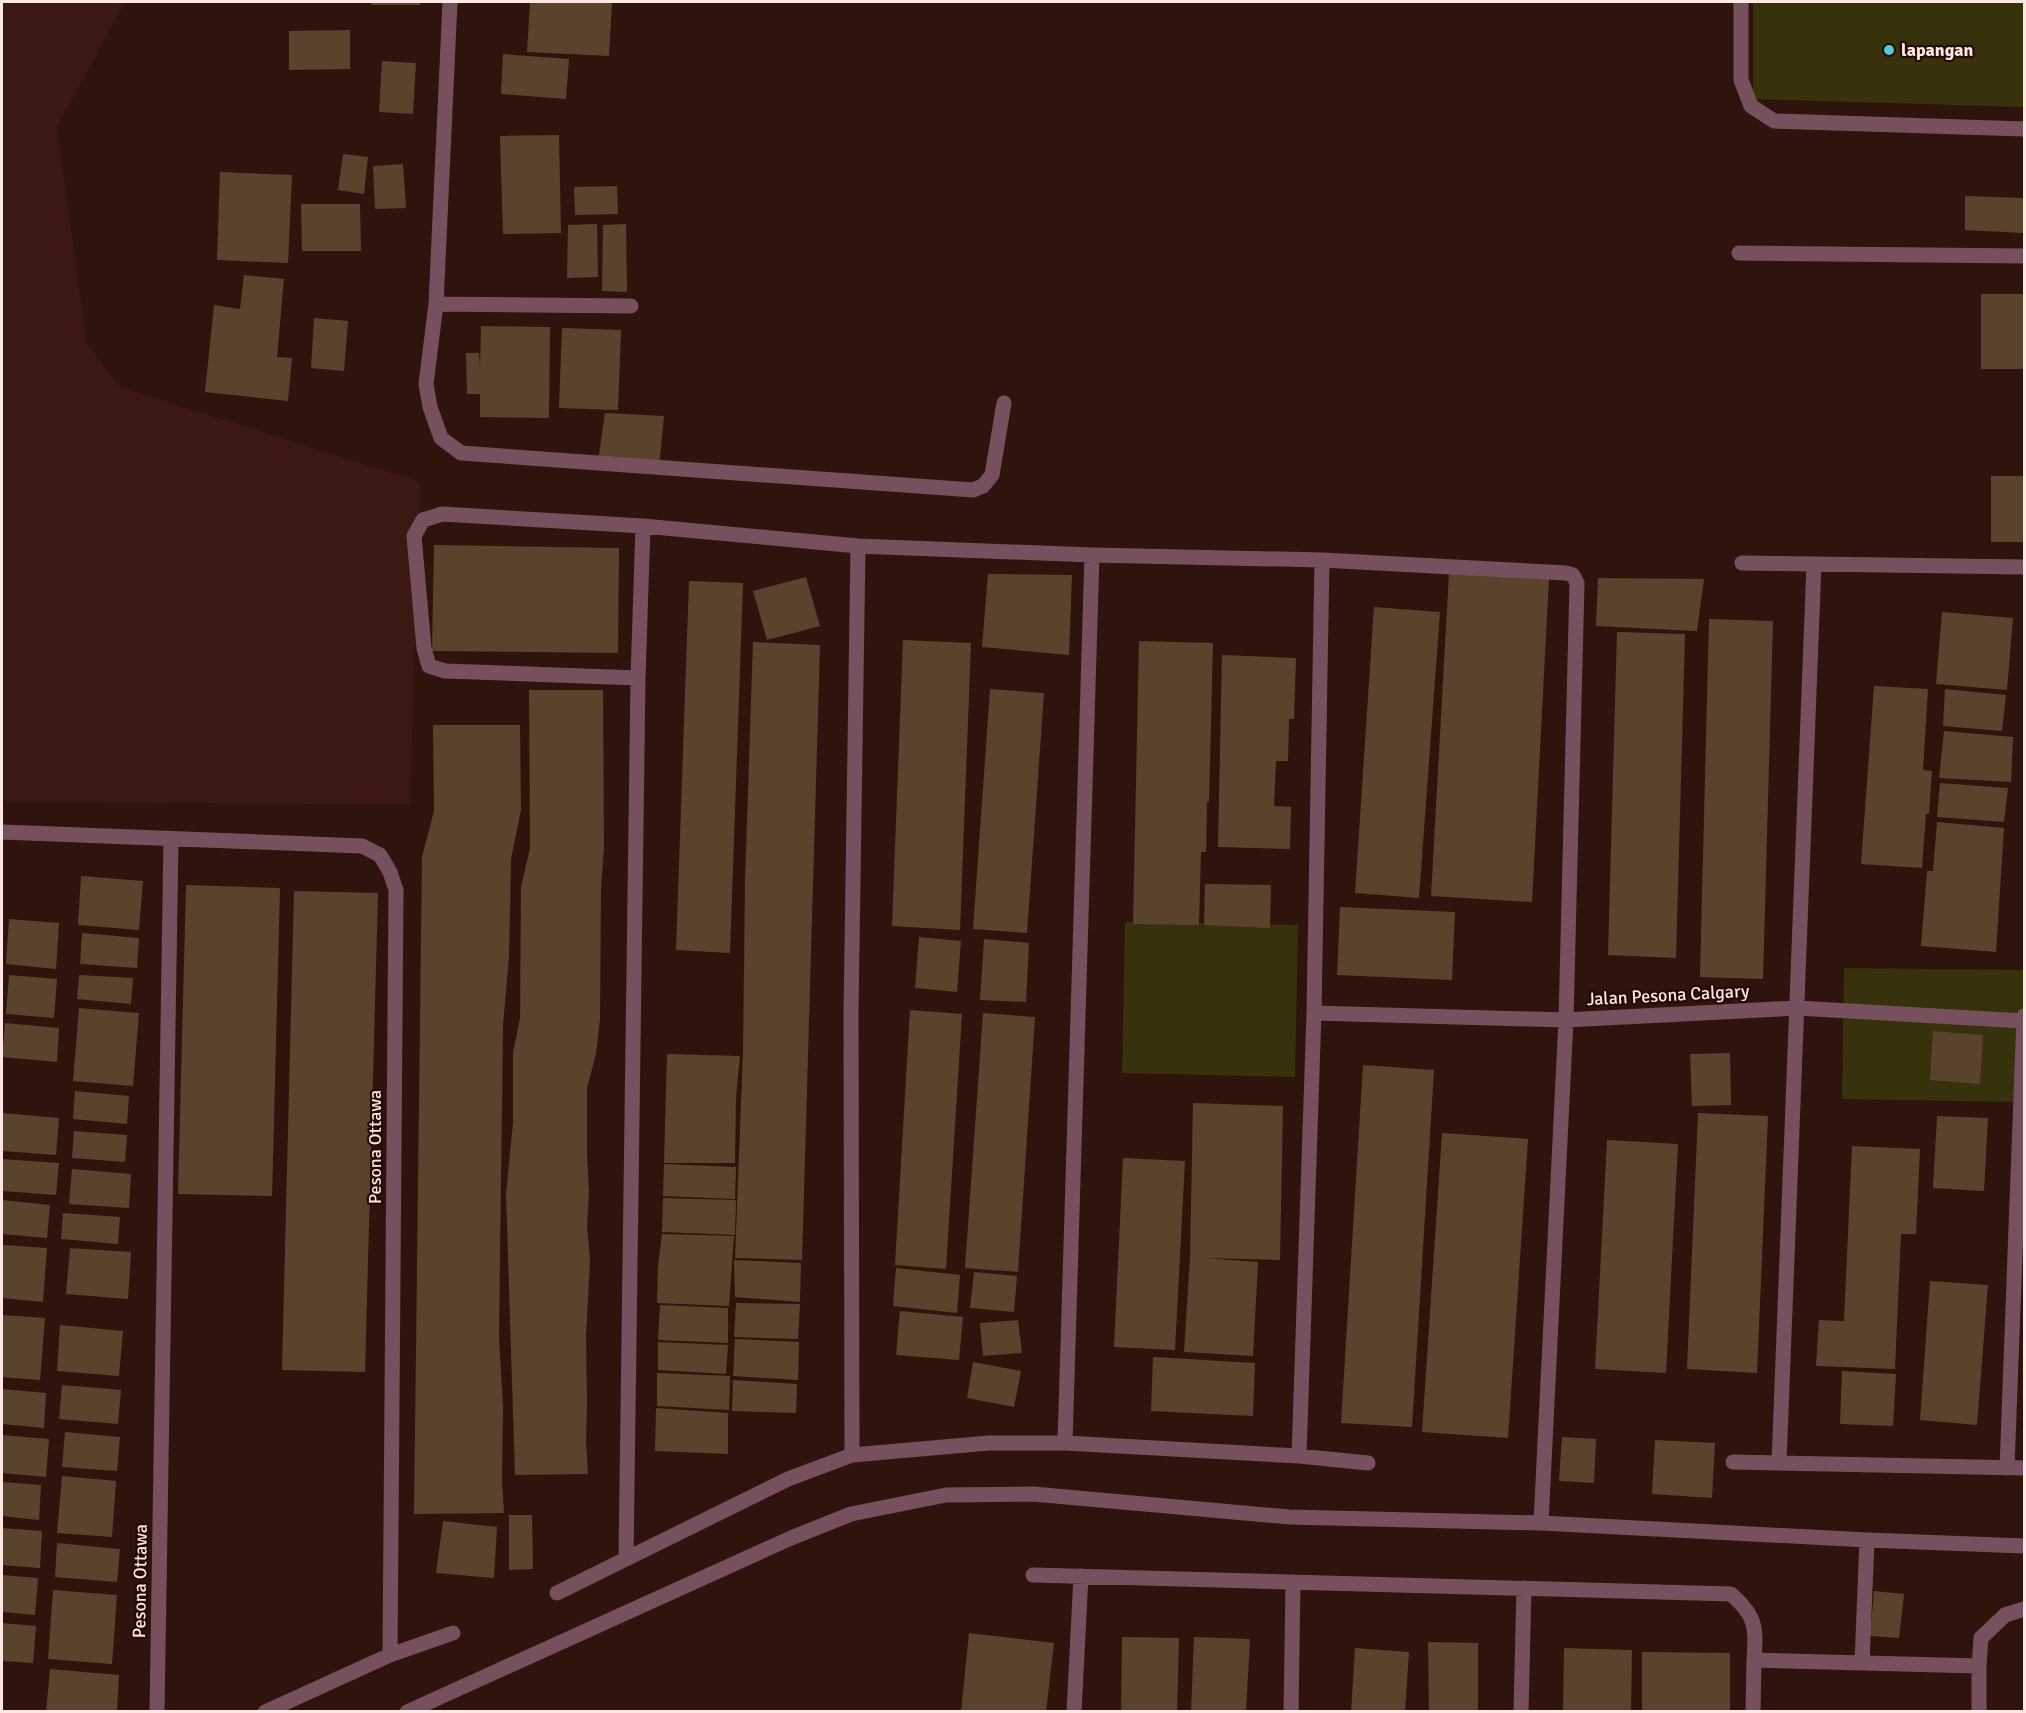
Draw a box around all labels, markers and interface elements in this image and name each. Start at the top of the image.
place label: lapangan [1901,39,1974,61]
marker: lapangan [1882,43,1896,57]
street label: Jalan Pesona Calgary [1586,980,1751,1010]
street label: Pesona Ottawa [364,1090,386,1204]
street label: Pesona Ottawa [128,1524,152,1638]

